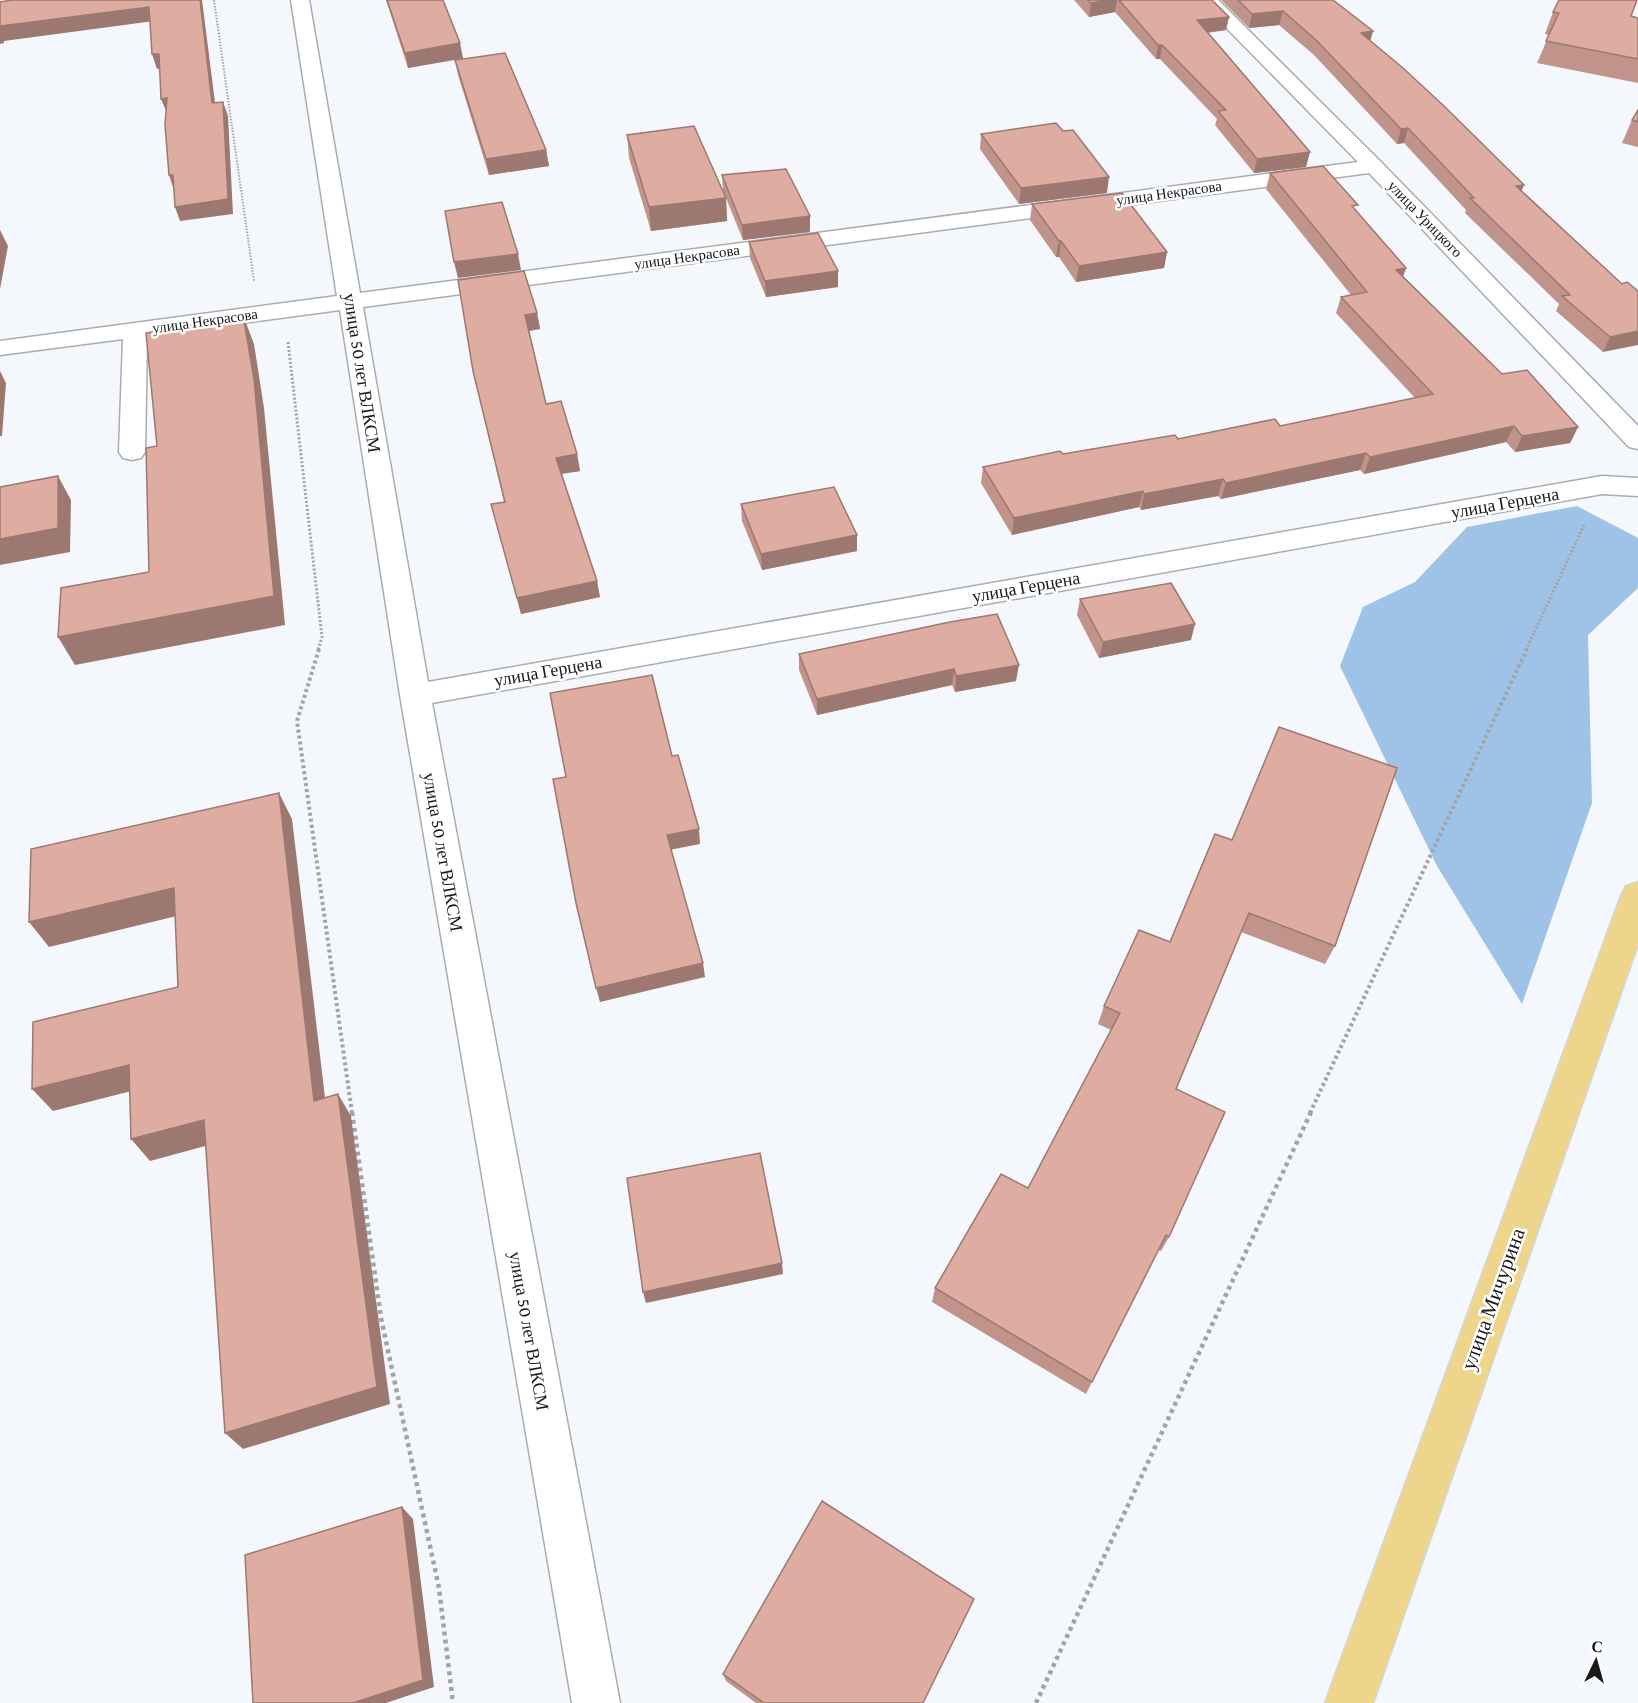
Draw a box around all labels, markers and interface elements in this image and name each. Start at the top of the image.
street label: улица Урицкого [1385,177,1465,261]
street label: улица Некрасова [1115,178,1223,208]
street label: улица Некрасова [633,242,741,272]
street label: улица 50 лет ВЛКСМ [340,292,384,454]
street label: улица Некрасова [151,306,259,336]
street label: улица Герцена [1450,484,1560,522]
street label: улица Герцена [971,568,1081,606]
street label: улица Герцена [493,652,603,690]
street label: улица 50 лет ВЛКСМ [419,771,467,933]
street label: улица Мичурина [1456,1224,1530,1373]
street label: улица 50 лет ВЛКСМ [505,1250,553,1412]
north arrow [1566,1631,1626,1691]
text: С [1591,1638,1604,1656]

